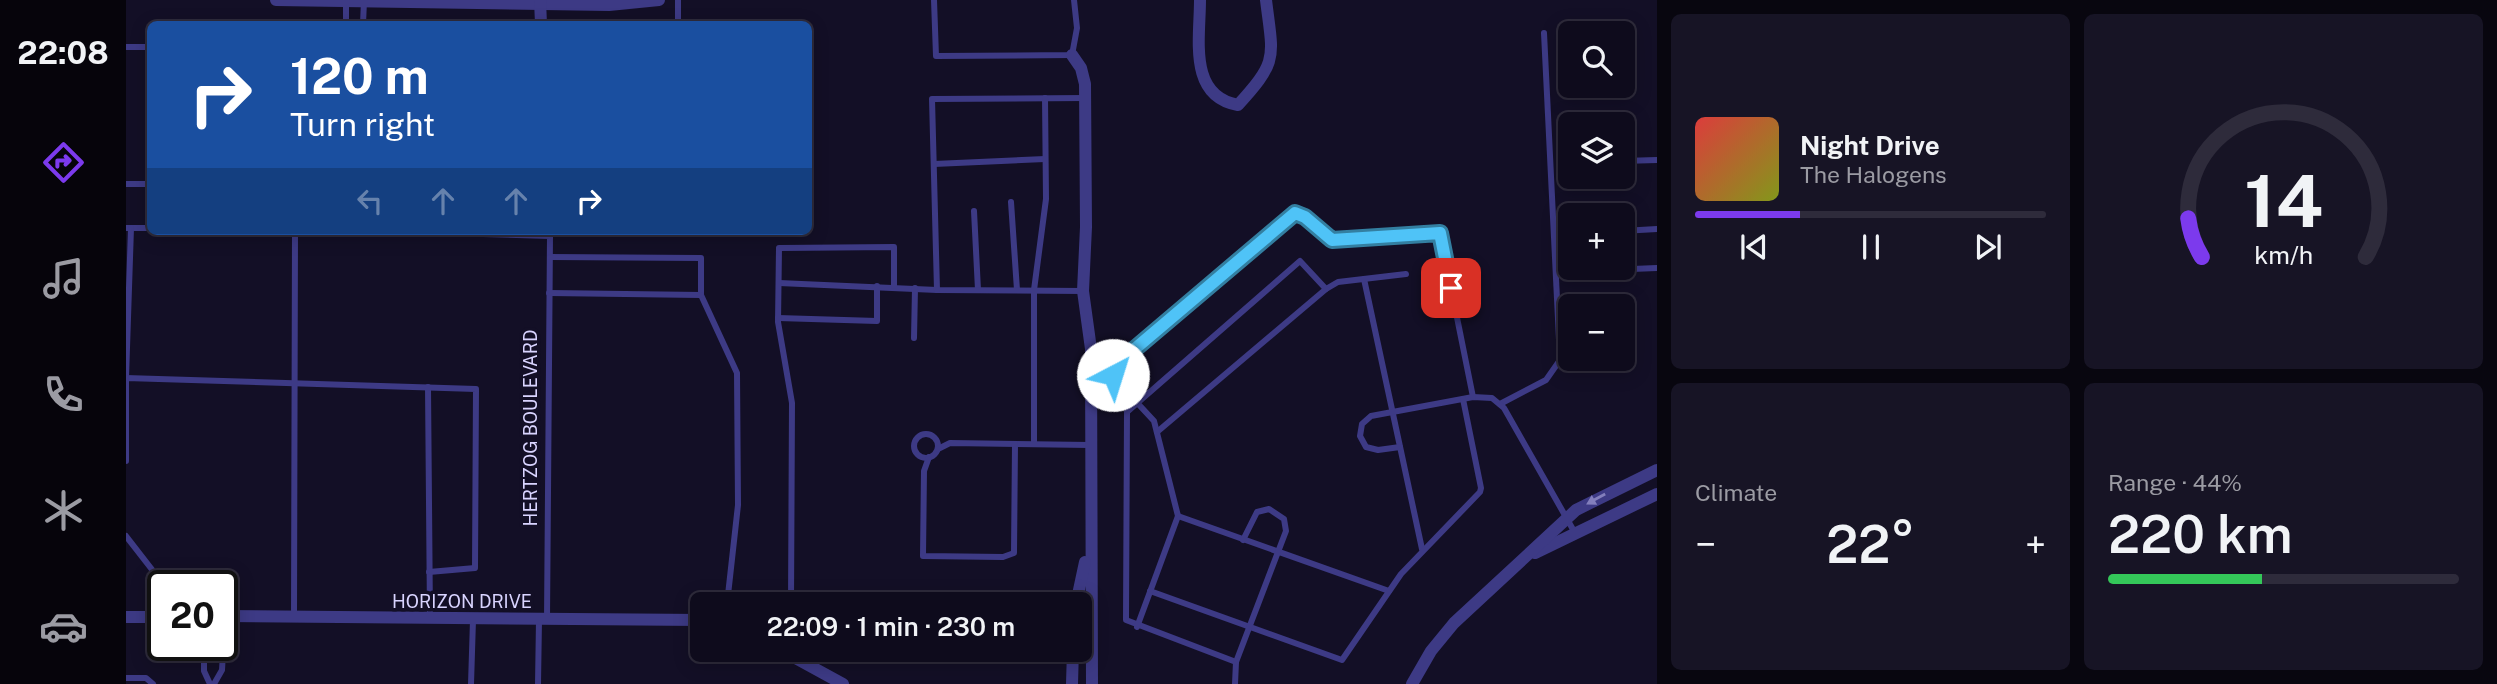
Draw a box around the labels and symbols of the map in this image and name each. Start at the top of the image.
pin [1421,258,1481,318]
street label: HERTZOG BOULEVARD [520,330,541,526]
position arrow [1076,338,1150,412]
one-way arrow [1586,493,1605,505]
speed limit sign: 20 [147,570,238,661]
street label: HORIZON DRIVE [392,591,532,612]

